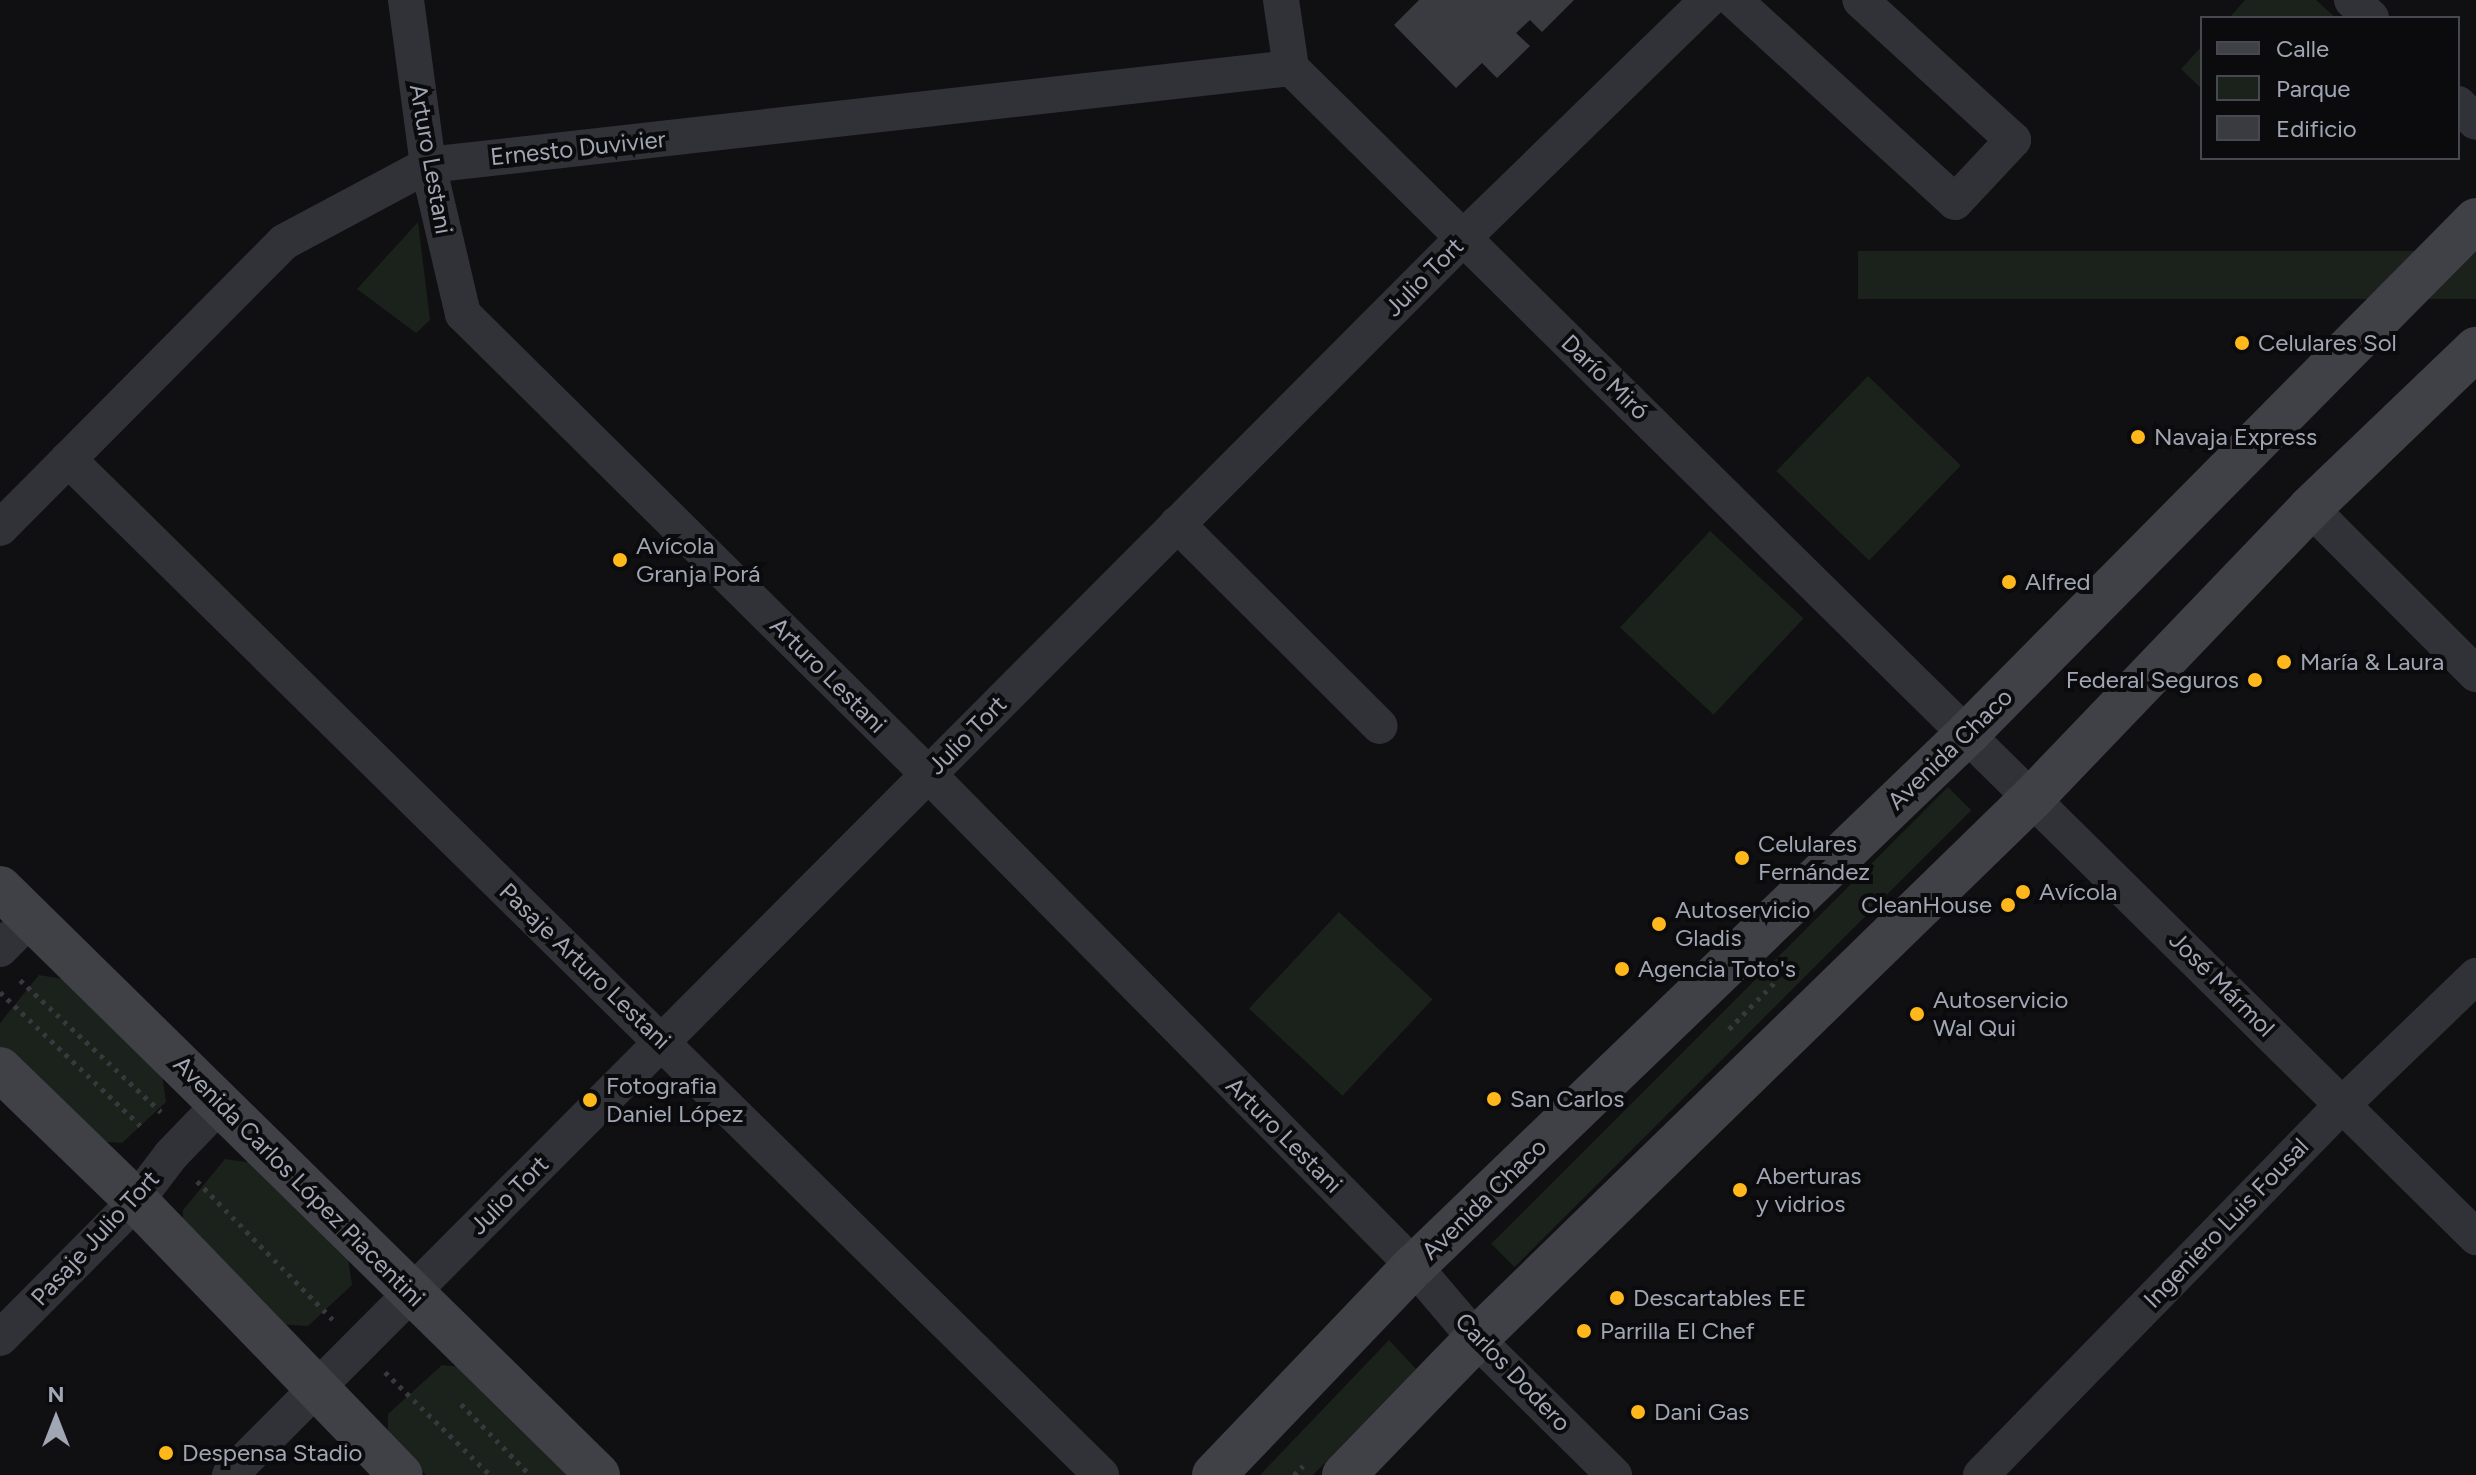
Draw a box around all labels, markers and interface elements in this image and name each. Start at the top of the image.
legend [2200,16,2460,160]
text: Calle [2276,34,2329,63]
text: Parque [2276,74,2350,103]
street label: Arturo Lestani [404,82,458,236]
text: Edificio [2276,114,2357,143]
street label: Ernesto Duvivier [489,124,667,172]
street label: Julio Tort [1379,232,1469,322]
street label: Darío Miró [1555,328,1655,426]
place label: Celulares Sol [2258,329,2397,357]
marker: Celulares Sol [2233,334,2251,352]
place label: Navaja Express [2154,423,2317,451]
marker: Navaja Express [2129,428,2147,446]
place label: Avícola Granja Porá [636,532,761,588]
marker: Avícola Granja Porá [611,551,629,569]
place label: Alfred [2025,568,2091,596]
marker: Alfred [2000,573,2018,591]
street label: Arturo Lestani [764,611,892,739]
place label: María & Laura [2300,648,2444,676]
marker: María & Laura [2275,653,2293,671]
place label: Federal Seguros [2066,666,2239,694]
marker: Federal Seguros [2246,671,2264,689]
street label: Avenida Chaco [1882,682,2018,816]
street label: Julio Tort [922,690,1012,780]
place label: Celulares Fernández [1758,830,1870,886]
marker: Celulares Fernández [1733,849,1751,867]
street label: Pasaje Arturo Lestani [494,877,676,1055]
place label: Avícola [2039,878,2117,906]
marker: Avícola [2014,883,2032,901]
place label: CleanHouse [1861,891,1992,919]
place label: Autoservicio Gladis [1675,896,1810,952]
marker: CleanHouse [1999,896,2017,914]
marker: Autoservicio Gladis [1650,915,1668,933]
street label: José Mármol [2163,925,2281,1043]
place label: Agencia Toto's [1638,955,1796,983]
marker: Agencia Toto's [1613,960,1631,978]
place label: Autoservicio Wal Qui [1933,986,2068,1042]
marker: Autoservicio Wal Qui [1908,1005,1926,1023]
street label: Avenida Carlos López Piacentini [168,1050,430,1312]
street label: Arturo Lestani [1220,1071,1348,1199]
place label: Fotografia Daniel López [606,1072,743,1128]
place label: San Carlos [1510,1085,1624,1113]
marker: San Carlos [1485,1090,1503,1108]
marker: Fotografia Daniel López [581,1091,599,1109]
street label: Avenida Chaco [1416,1132,1552,1266]
street label: Ingeniero Luis Fousal [2138,1132,2314,1314]
street label: Julio Tort [464,1150,554,1240]
place label: Aberturas y vidrios [1756,1162,1862,1218]
street label: Pasaje Julio Tort [25,1165,165,1311]
marker: Aberturas y vidrios [1731,1181,1749,1199]
place label: Descartables EE [1633,1284,1806,1312]
marker: Descartables EE [1608,1289,1626,1307]
street label: Carlos Dodero [1449,1307,1577,1437]
place label: Parrilla El Chef [1600,1317,1754,1345]
marker: Parrilla El Chef [1575,1322,1593,1340]
north arrow [16,1379,96,1459]
text: N [47,1381,65,1408]
place label: Dani Gas [1654,1398,1749,1426]
marker: Dani Gas [1629,1403,1647,1421]
place label: Despensa Stadio [182,1439,362,1467]
marker: Despensa Stadio [157,1444,175,1462]

